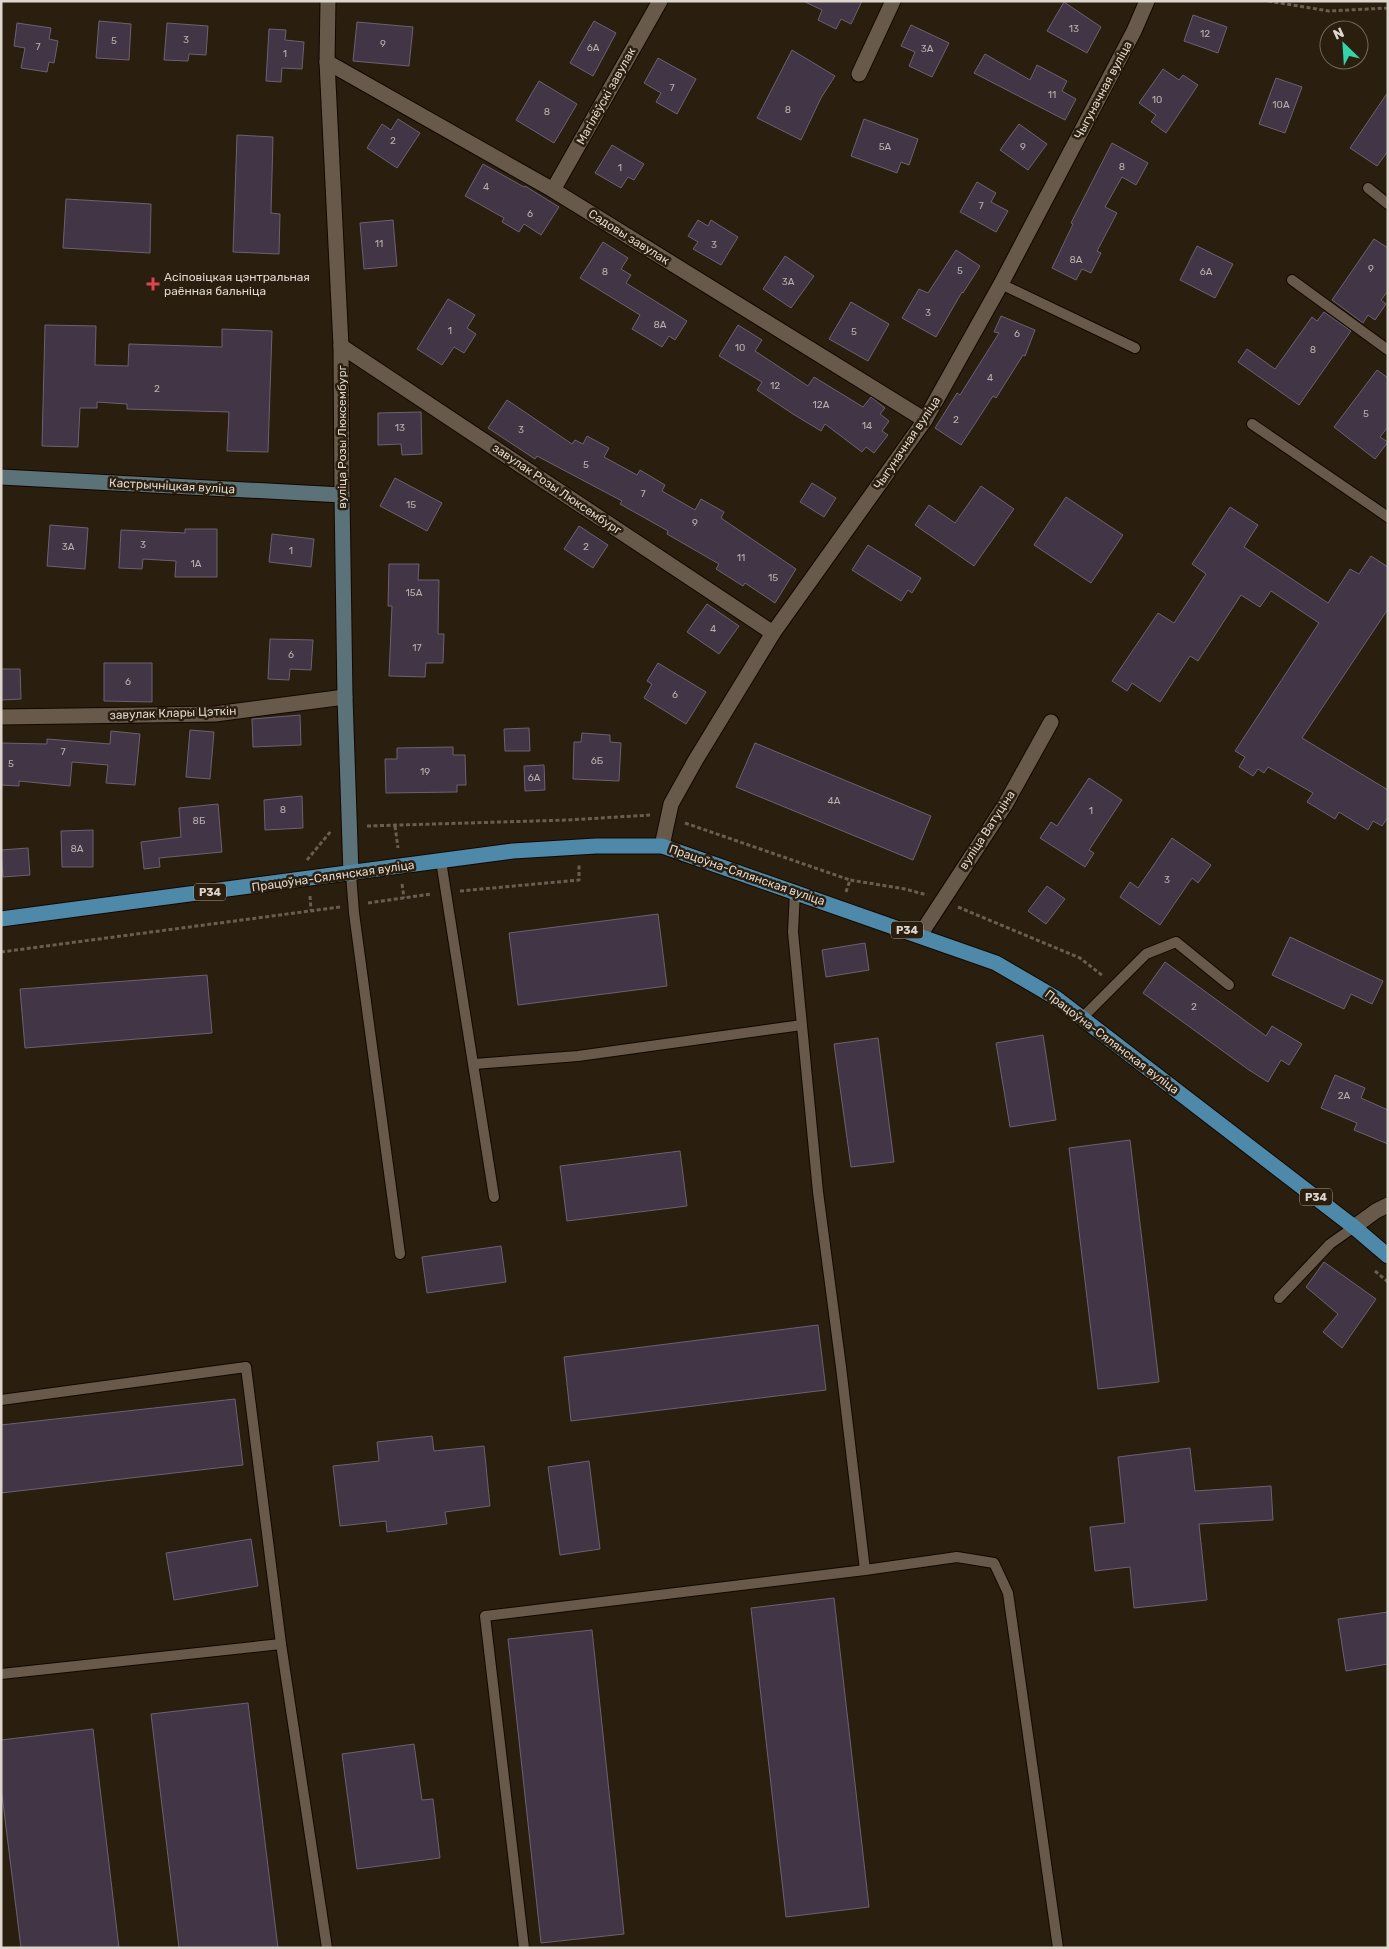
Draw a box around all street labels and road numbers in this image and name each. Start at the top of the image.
street label: Чыгуначная вуліца [1071,39,1135,141]
street label: Магілёўскі завулак [574,45,639,147]
street label: Садовы завулак [586,207,672,268]
street label: вуліца Розы Люксембург [335,364,349,509]
street label: Чыгуначная вуліца [871,394,943,492]
street label: завулак Розы Люксембург [490,441,625,538]
street label: Кастрычніцкая вуліца [109,476,235,496]
street label: завулак Клары Цэткін [109,704,237,722]
street label: вуліца Ватуціна [956,788,1018,872]
street label: Працоўна-Сялянская вуліца [667,842,827,908]
street label: Працоўна-Сялянская вуліца [251,858,415,894]
road number: Р34 [194,884,226,900]
road number: Р34 [891,922,923,938]
street label: Працоўна-Сялянская вуліца [1042,987,1182,1097]
road number: Р34 [1300,1188,1332,1206]

